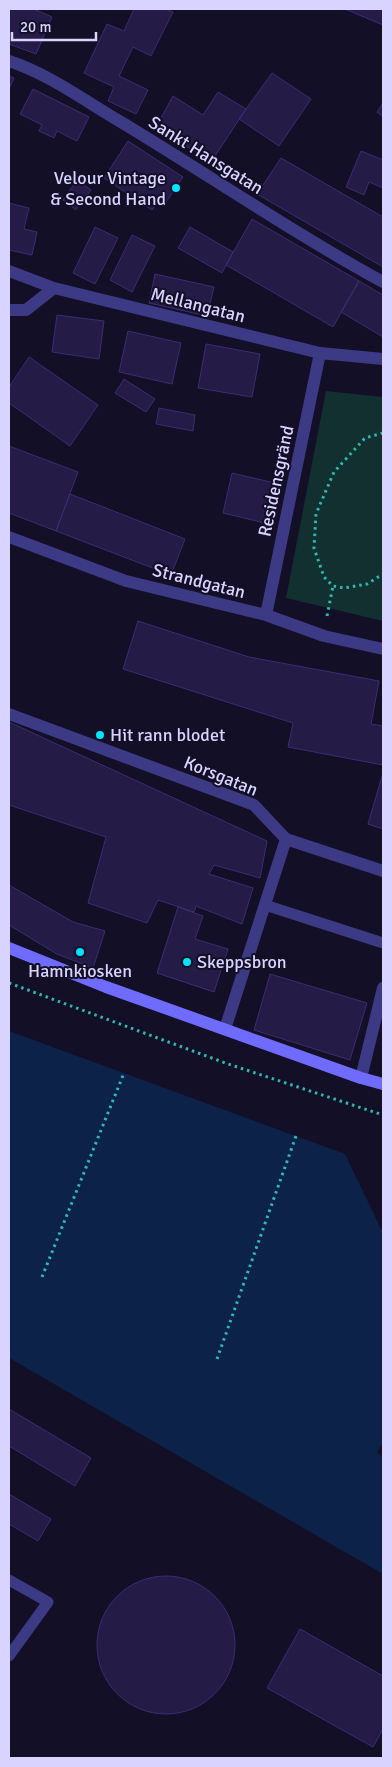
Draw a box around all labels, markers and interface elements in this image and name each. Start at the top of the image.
scale bar [12,10,96,42]
text: 20 m [20,18,51,36]
street label: Sankt Hansgatan [145,111,267,199]
place label: Velour Vintage & Second Hand [50,167,166,210]
marker: Velour Vintage & Second Hand [170,182,182,194]
street label: Mellangatan [148,283,248,327]
street label: Residensgränd [253,423,299,539]
street label: Strandgatan [150,559,248,603]
place label: Hit rann blodet [110,724,225,746]
marker: Hit rann blodet [94,729,106,741]
street label: Korsgatan [181,751,261,801]
marker: Hamnkiosken [74,946,86,958]
place label: Skeppsbron [197,951,287,973]
marker: Skeppsbron [181,956,193,968]
place label: Hamnkiosken [28,960,132,982]

